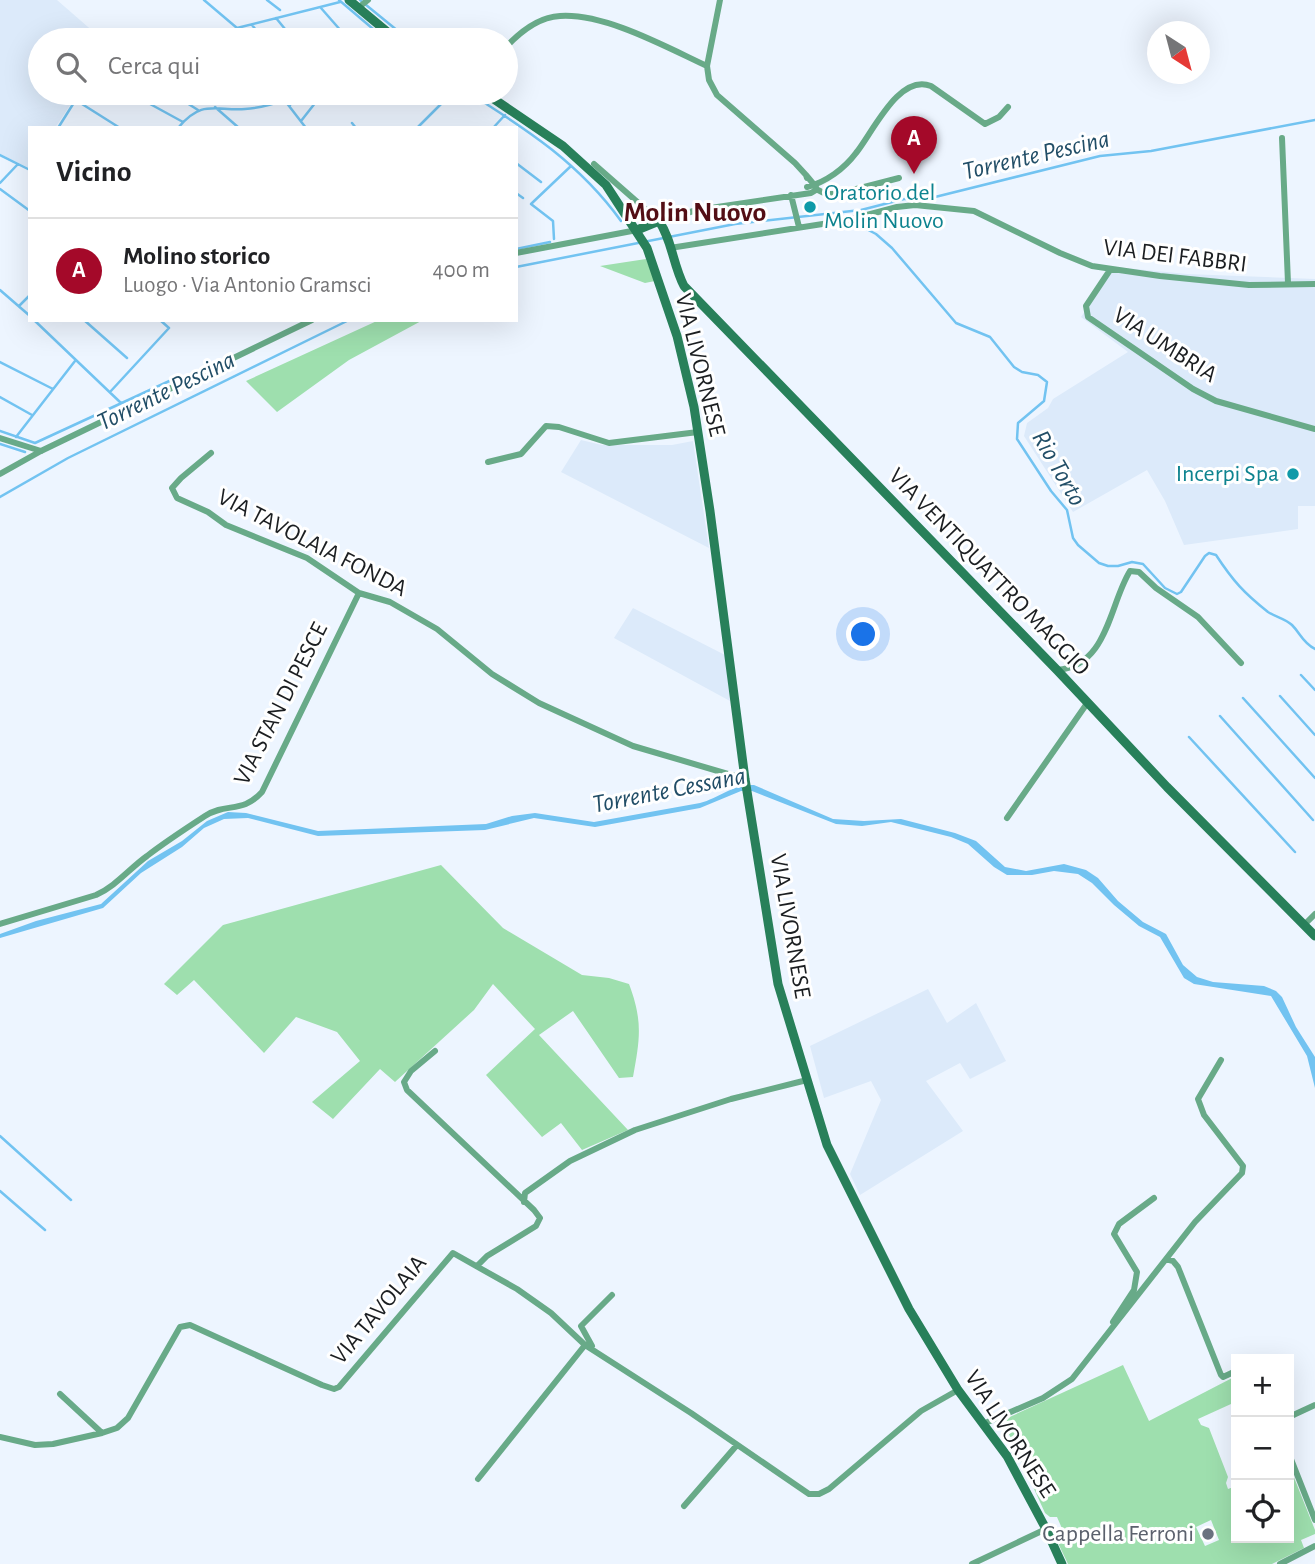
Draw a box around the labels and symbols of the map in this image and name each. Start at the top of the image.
north arrow [1147,21,1210,84]
pin: A [891,116,937,174]
water label: Torrente Pescina [960,125,1112,185]
place label: Oratorio del Molin Nuovo [824,181,944,233]
district label: Molin Nuovo [624,199,766,227]
marker: Oratorio del Molin Nuovo [802,199,818,215]
street label: VIA DEI FABBRI [1102,235,1248,277]
street label: VIA LIVORNESE [671,291,729,439]
street label: VIA UMBRIA [1109,303,1221,387]
water label: Torrente Pescina [93,346,239,436]
water label: Rio Torto [1027,426,1091,510]
place label: Incerpi Spa [1176,462,1279,486]
street label: VIA VENTIQUATTRO MAGGIO [884,464,1094,680]
marker: Incerpi Spa [1285,466,1301,482]
street label: VIA TAVOLAIA FONDA [213,485,411,601]
your location [846,617,880,651]
street label: VIA STAN DI PESCE [230,619,332,789]
water label: Torrente Cessana [590,762,748,818]
street label: VIA LIVORNESE [765,852,815,1001]
street label: VIA TAVOLAIA [327,1251,431,1369]
street label: VIA LIVORNESE [960,1366,1060,1502]
place label: Cappella Ferroni [1042,1522,1194,1546]
marker: Cappella Ferroni [1200,1526,1216,1542]

